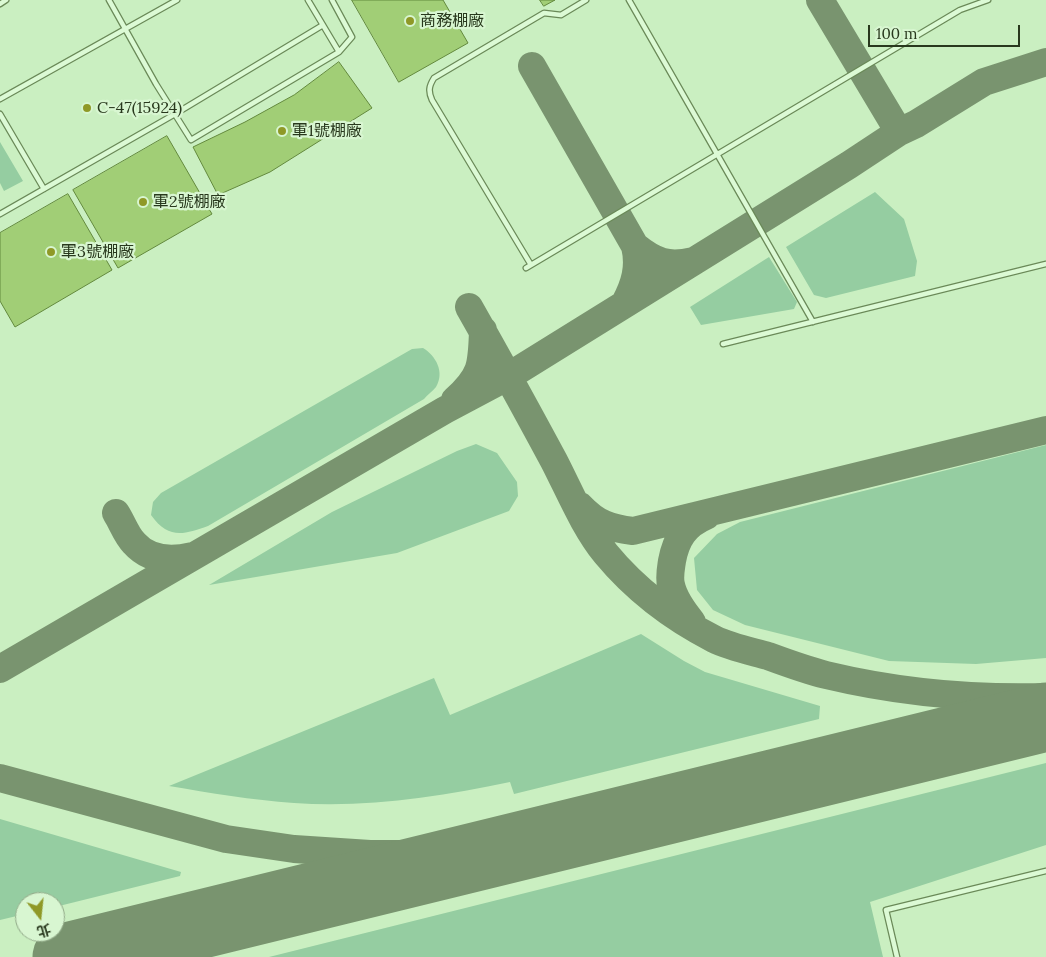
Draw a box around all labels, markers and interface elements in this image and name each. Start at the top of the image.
place label: 商務棚廠 [420,11,484,31]
marker: 商務棚廠 [404,15,416,27]
scale bar [871,15,1024,47]
text: 100 m [876,24,917,43]
place label: C-47(15924) [97,98,182,118]
marker: C-47(15924) [81,102,93,114]
place label: 軍1號棚廠 [292,121,362,141]
marker: 軍1號棚廠 [276,125,288,137]
place label: 軍2號棚廠 [153,192,226,212]
marker: 軍2號棚廠 [137,196,149,208]
place label: 軍3號棚廠 [61,242,134,262]
marker: 軍3號棚廠 [45,246,57,258]
north arrow [15,892,65,942]
text: 北 [35,920,53,941]

